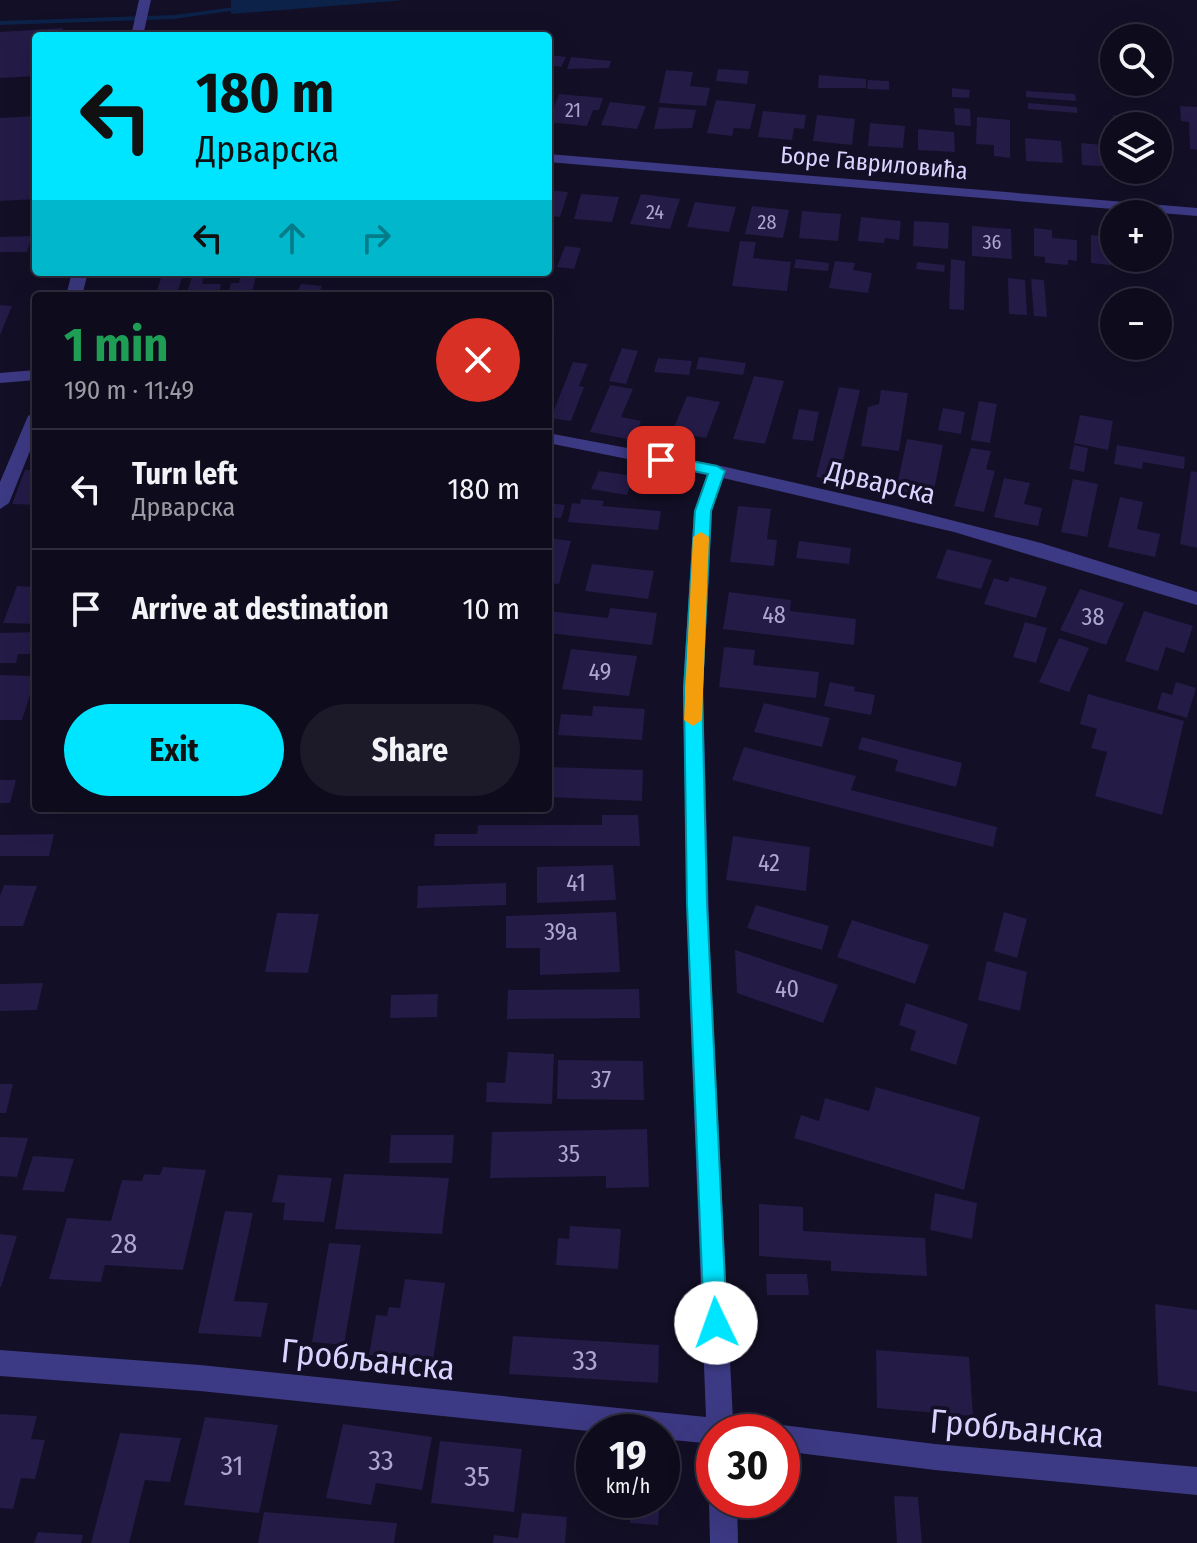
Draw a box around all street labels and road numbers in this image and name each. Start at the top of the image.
street label: Боре Гавриловића [779,141,969,185]
street label: Дрварска [822,454,939,511]
street label: Гробљанска [279,1330,457,1389]
street label: Гробљанска [928,1400,1106,1457]

